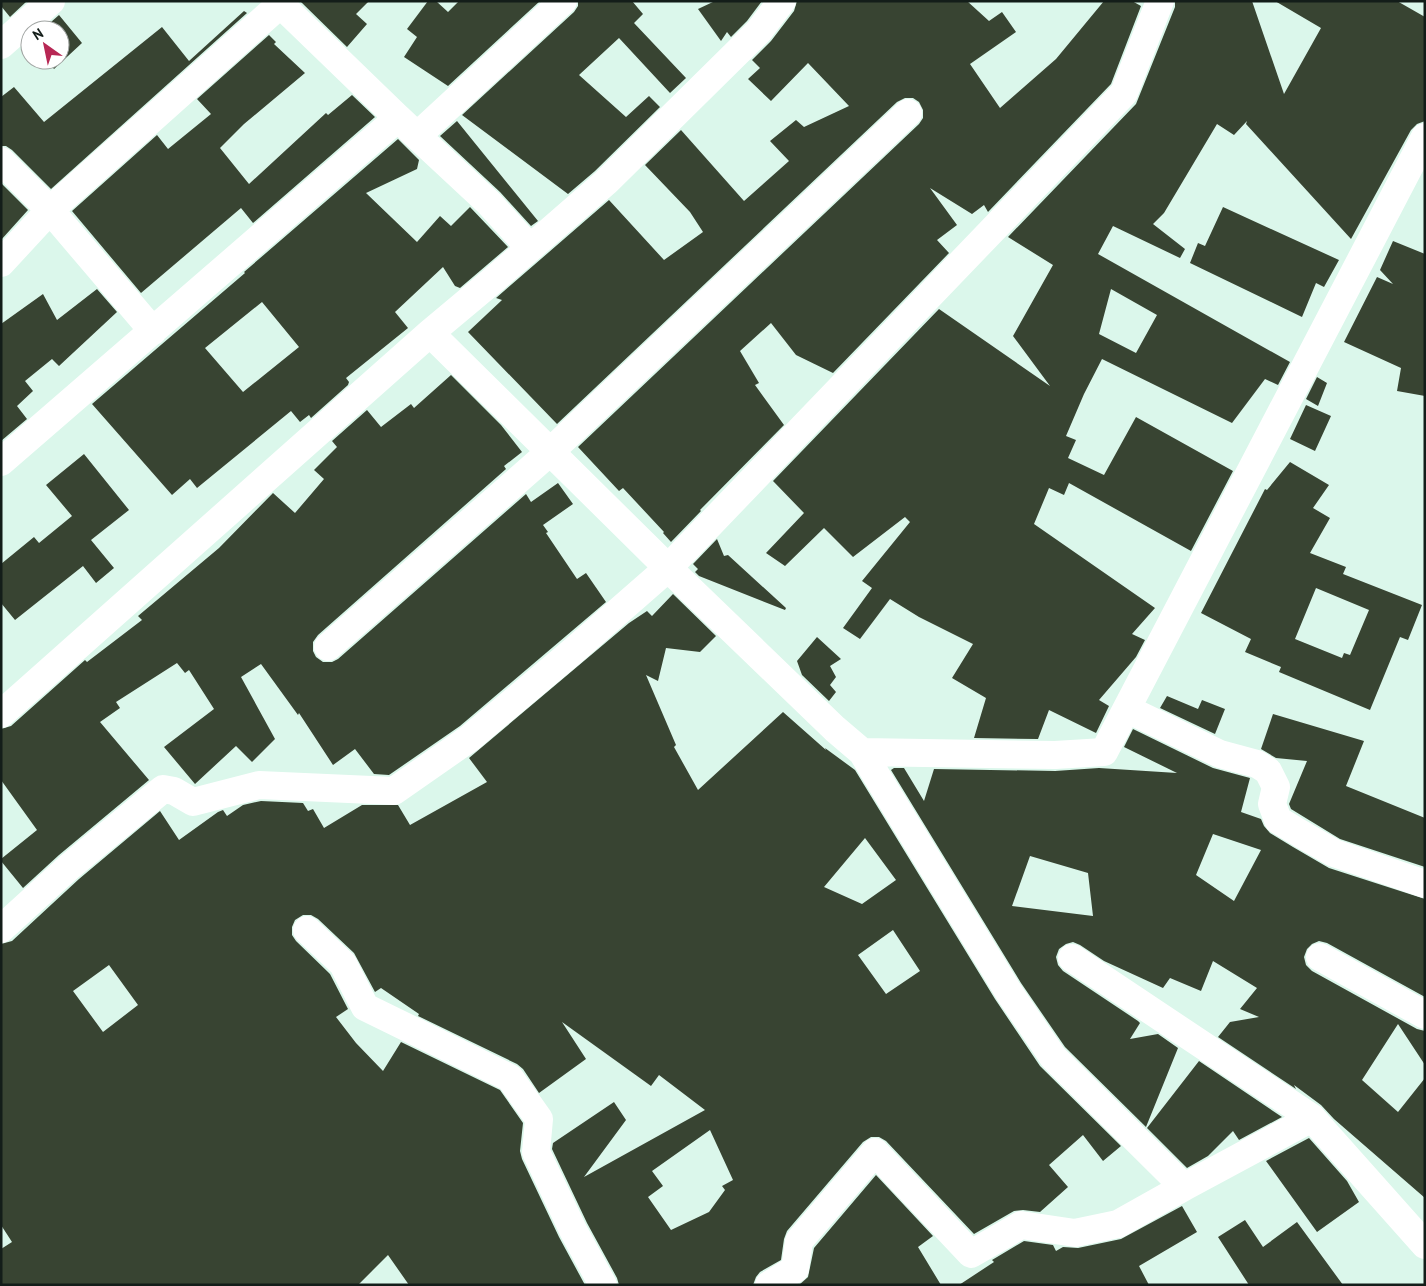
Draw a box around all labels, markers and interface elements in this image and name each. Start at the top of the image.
north arrow [20,20,70,70]
text: N [29,24,47,44]

